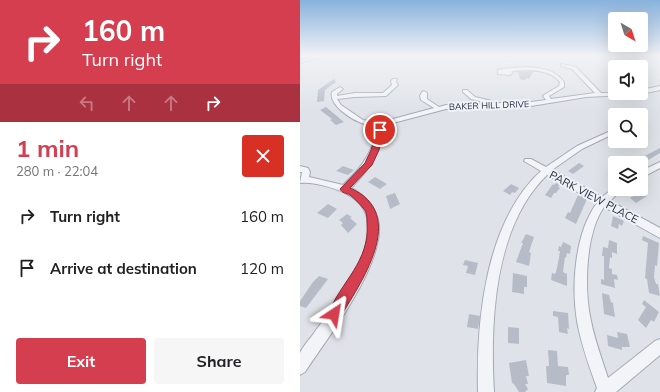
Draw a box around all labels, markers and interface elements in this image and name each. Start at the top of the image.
north arrow [608,12,648,52]
map controls [608,12,648,196]
text: 160 m [82,13,165,48]
icon: right [16,16,68,68]
text: Turn right [82,48,162,71]
button: sound [608,60,648,100]
icon: left [76,92,98,114]
icon: ahead [118,92,140,114]
icon: ahead [160,92,182,114]
icon: right [202,92,224,114]
street label: BAKER HILL DRIVE [449,98,529,112]
button: search [608,108,648,148]
pin [363,113,397,147]
icon: arrive [369,119,391,141]
text: 1 min [16,133,79,163]
button: close [242,135,284,177]
button: layers [608,156,648,196]
text: 280 m · 22:04 [16,163,98,179]
street label: PARK VIEW PLACE [547,168,641,226]
icon: right [16,205,38,227]
text: Turn right [50,207,120,226]
text: 160 m [240,207,284,226]
icon: arrive [16,257,38,279]
text: Arrive at destination [50,259,197,278]
text: 120 m [240,259,284,278]
position arrow [313,293,355,335]
button: Exit [16,338,146,384]
button: Share [154,338,284,384]

